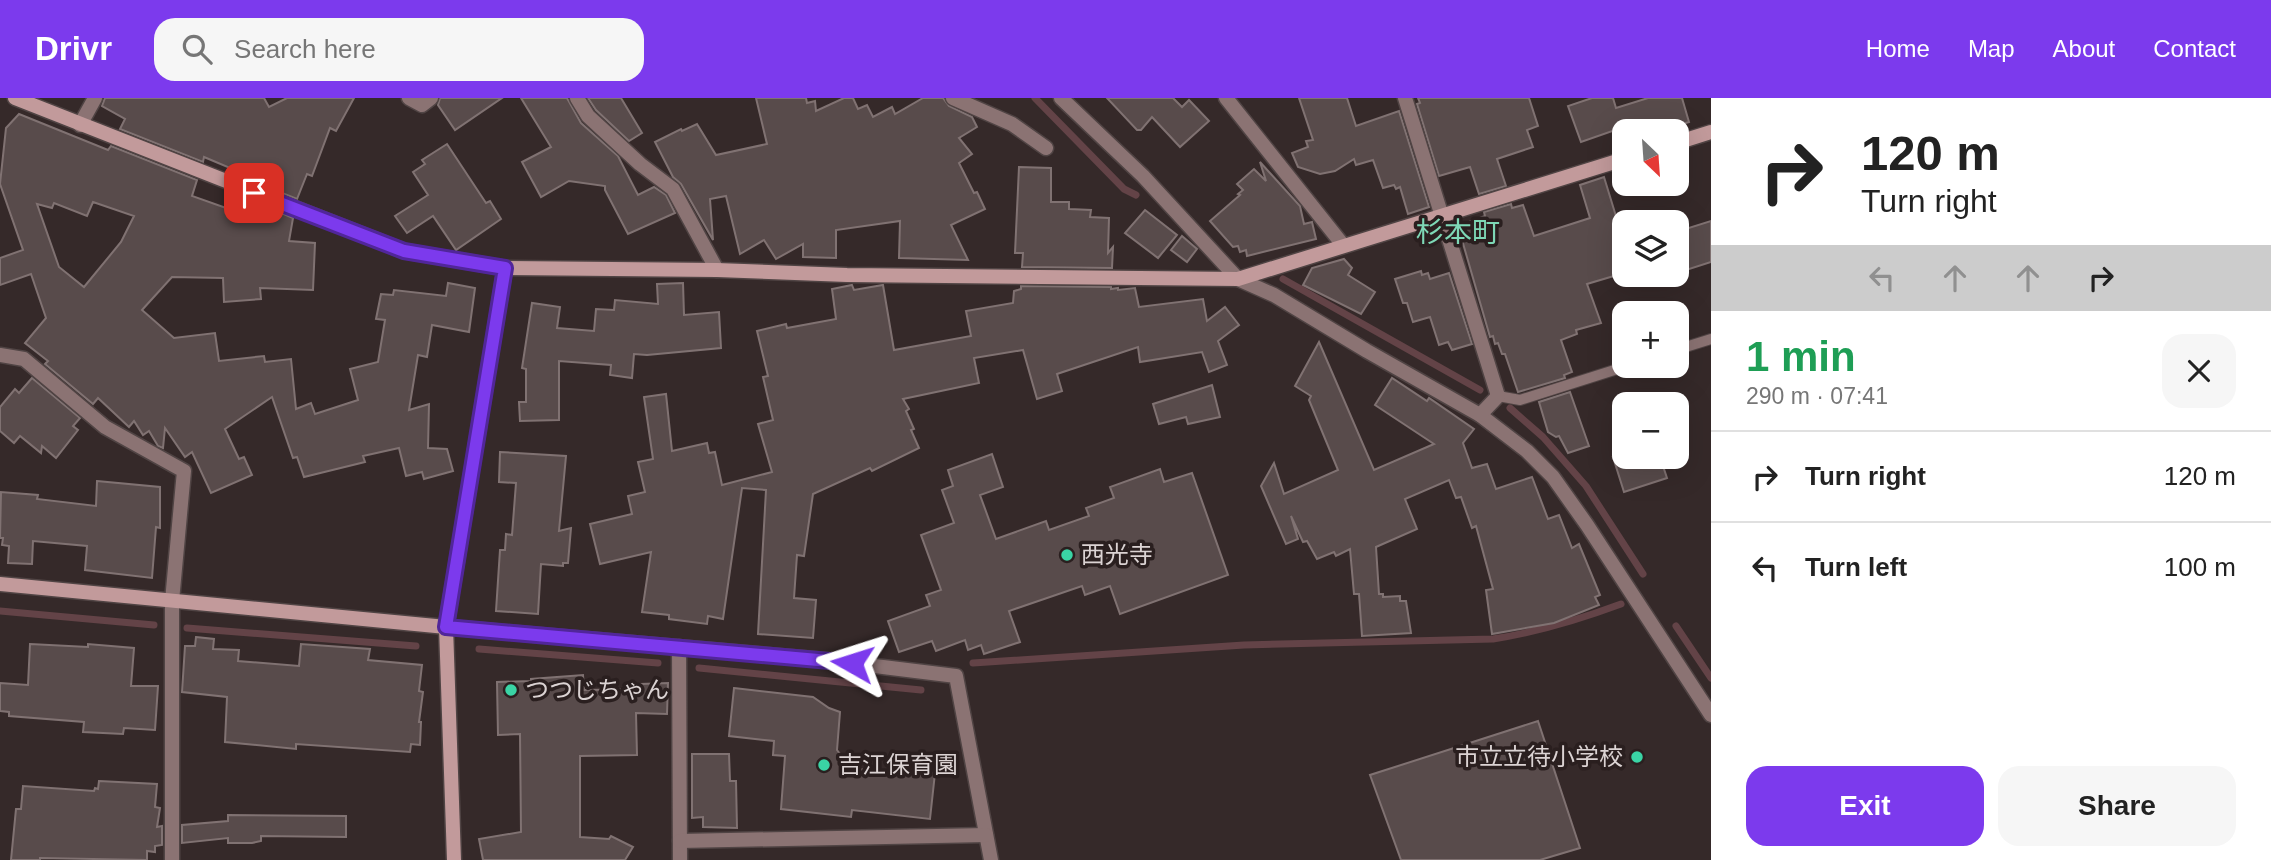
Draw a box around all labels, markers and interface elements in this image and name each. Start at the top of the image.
search box [154,18,644,81]
text: Drivr [35,30,112,67]
icon: search [178,30,216,68]
text: Search here [234,34,376,64]
text: Home [1866,35,1930,62]
text: Map [1968,35,2015,62]
text: About [2053,35,2115,62]
text: Contact [2153,35,2236,62]
north arrow [1612,119,1689,196]
map controls [1612,119,1689,469]
icon: right [1746,126,1837,217]
text: 120 m [1861,126,2000,180]
pin [224,163,284,223]
icon: arrive [235,174,273,212]
text: Turn right [1861,183,1997,219]
button: layers [1612,210,1689,287]
district label: 杉本町 [1416,217,1500,248]
icon: left [1863,259,1901,297]
icon: ahead [1936,259,1974,297]
icon: ahead [2009,259,2047,297]
icon: right [2082,259,2120,297]
button: + [1612,301,1689,378]
text: 1 min [1746,333,1856,380]
button: close [2162,334,2236,408]
text: 290 m · 07:41 [1746,383,1888,409]
button: − [1612,392,1689,469]
icon: right [1746,458,1784,496]
text: Turn right [1805,461,1926,491]
text: 120 m [2164,461,2236,491]
place label: 西光寺 [1081,541,1153,568]
marker: 西光寺 [1059,547,1075,563]
icon: left [1746,549,1784,587]
text: Turn left [1805,552,1907,582]
text: 100 m [2164,552,2236,582]
position arrow [815,626,889,700]
place label: つつじちゃん [525,676,669,703]
marker: つつじちゃん [503,682,519,698]
place label: 市立立待小学校 [1455,743,1623,770]
marker: 市立立待小学校 [1629,749,1645,765]
place label: 吉江保育園 [838,751,958,778]
marker: 吉江保育園 [816,757,832,773]
button: Exit [1746,766,1984,846]
button: Share [1998,766,2236,846]

